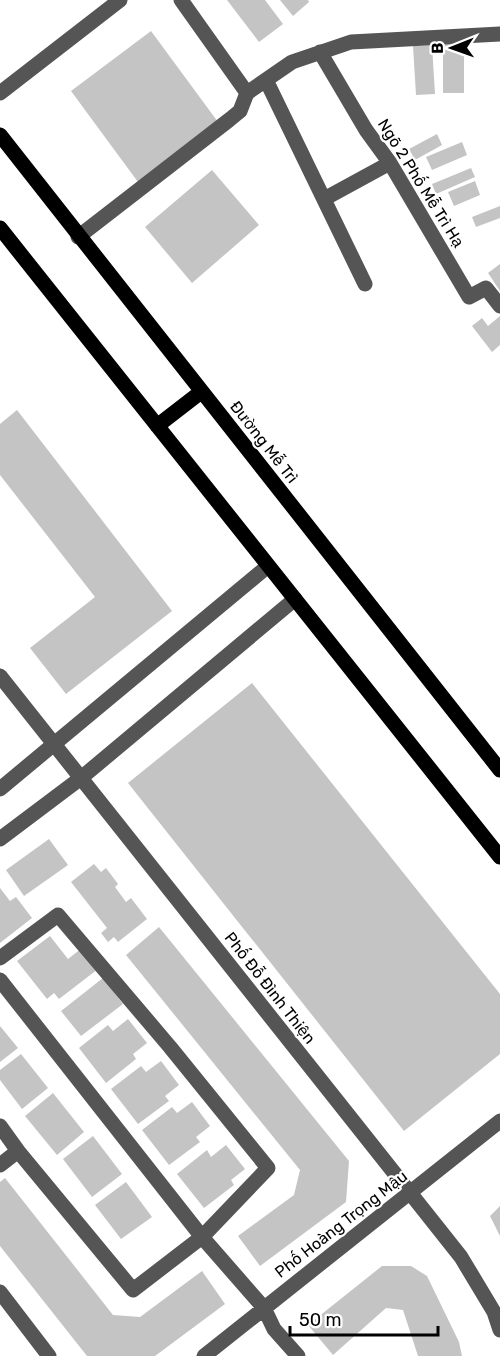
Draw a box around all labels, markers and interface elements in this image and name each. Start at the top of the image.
north arrow [422,18,482,78]
text: B [428,42,447,54]
street label: Ngõ 2 Phố Mễ Trì Hạ [374,115,469,251]
street label: Đường Mễ Trì [226,396,303,487]
street label: Phố Đỗ Đình Thiện [220,927,321,1048]
street label: Phố Hoàng Trọng Mậu [270,1165,411,1282]
scale bar [290,1299,438,1337]
text: 50 m [299,1309,342,1331]

